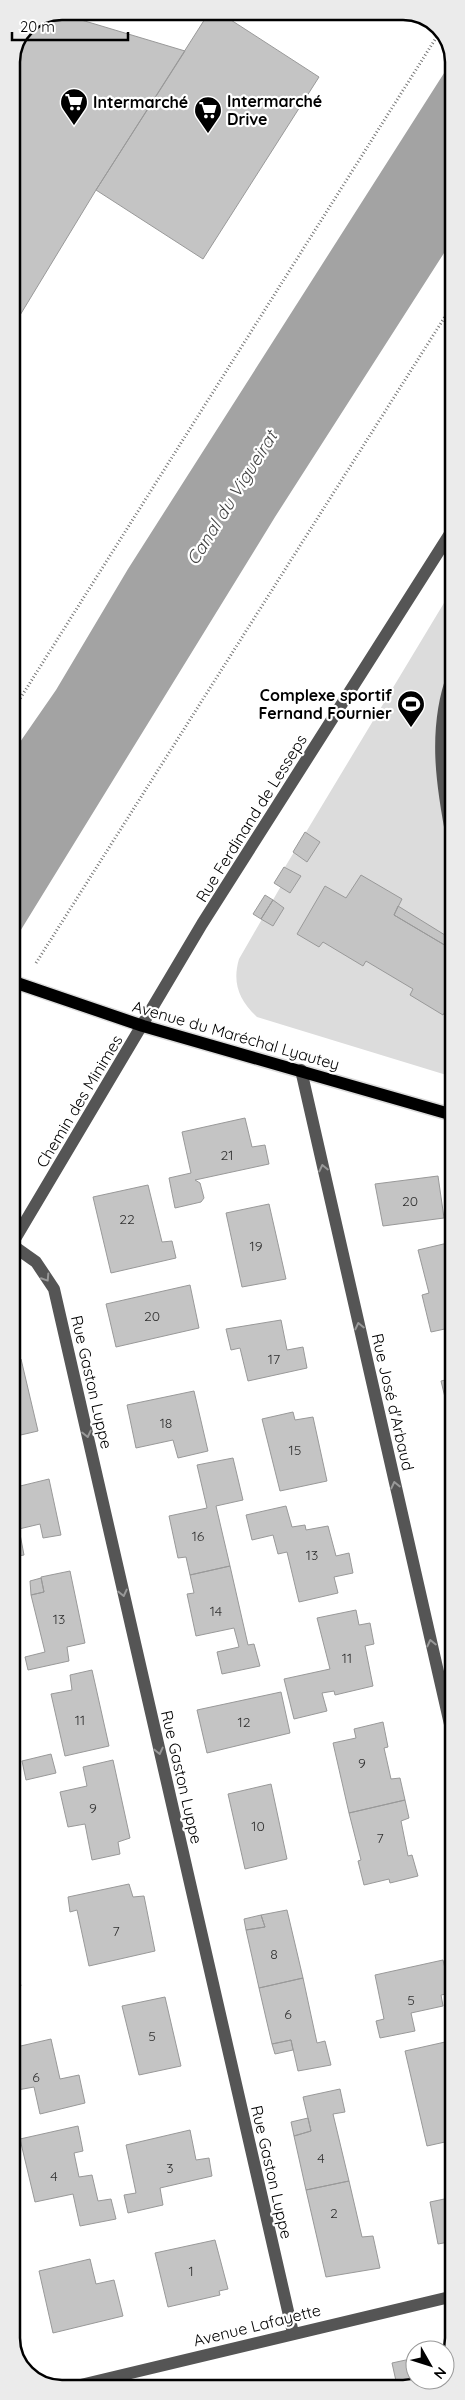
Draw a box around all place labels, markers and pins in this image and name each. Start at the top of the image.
supermarket icon: Intermarché [59,87,89,126]
place label: Intermarché Drive [227,91,322,129]
place label: Intermarché [93,92,188,112]
supermarket icon: Intermarché Drive [193,95,223,134]
place label: Complexe sportif Fernand Fournier [258,685,392,723]
sports icon: Complexe sportif Fernand Fournier [396,689,426,728]

